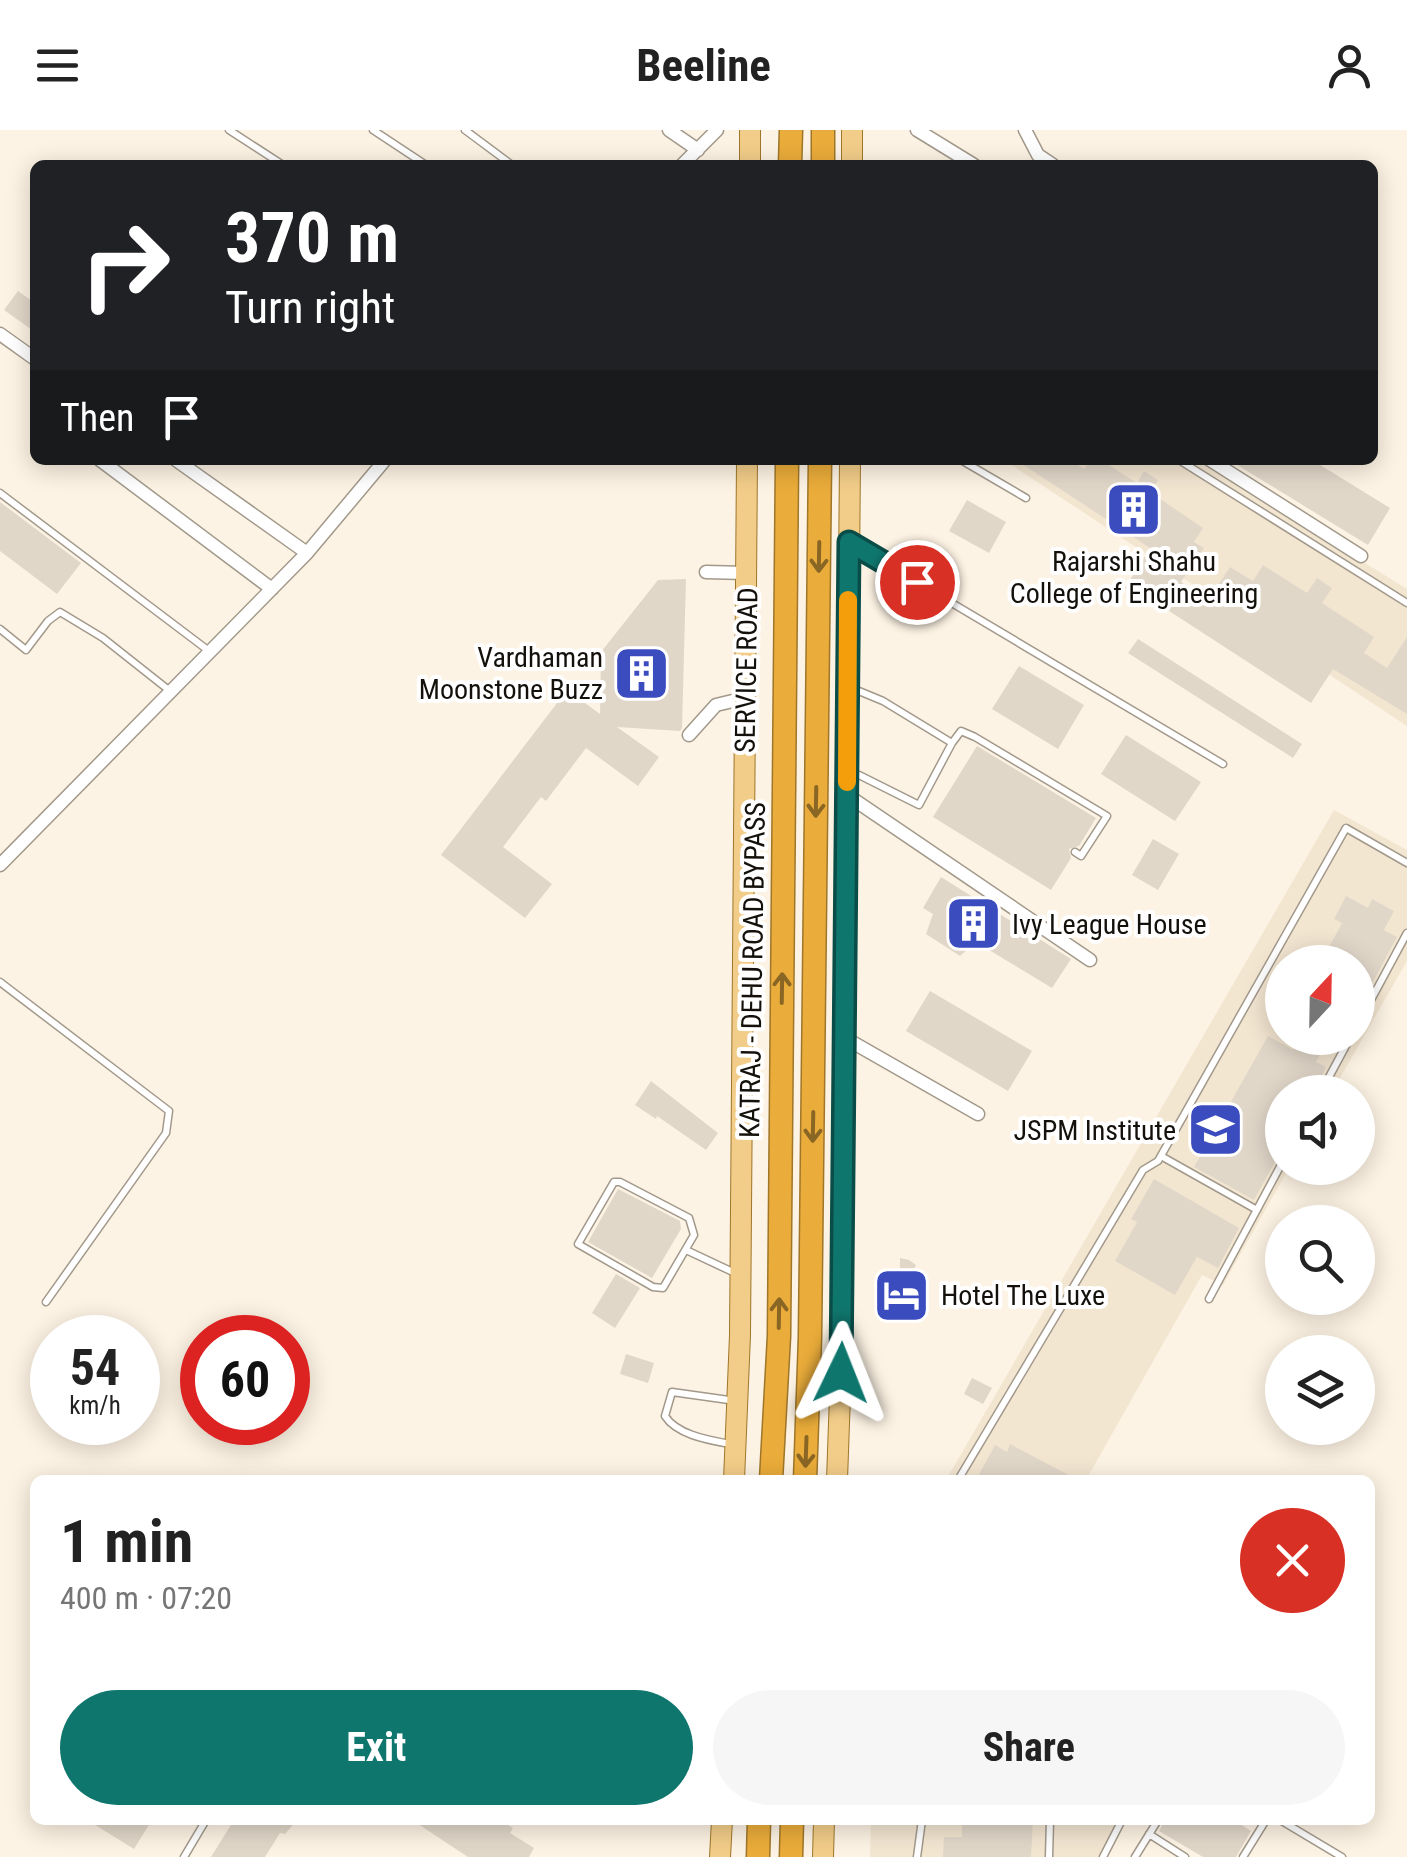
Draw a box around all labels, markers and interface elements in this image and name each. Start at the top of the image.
icon: menu [30,38,85,93]
icon: person [1322,38,1377,93]
text: Beeline [636,39,771,92]
text: 370 m [225,197,399,279]
icon: right [60,200,190,330]
text: Turn right [225,281,395,334]
icon: arrive [154,390,209,445]
text: Then [60,396,134,440]
building icon: Rajarshi Shahu College of Engineering [1104,480,1164,540]
pin [875,540,960,625]
one-way arrow [809,541,828,573]
place label: Rajarshi Shahu College of Engineering [1010,545,1258,610]
icon: arrive [890,555,945,610]
street label: SERVICE ROAD [729,587,764,753]
place label: Vardhaman Moonstone Buzz [419,641,603,706]
building icon: Vardhaman Moonstone Buzz [612,643,672,703]
one-way arrow [806,784,826,817]
street label: KATRAJ - DEHU ROAD BYPASS [733,802,772,1138]
building icon: Ivy League House [943,894,1003,954]
place label: Ivy League House [1012,908,1207,941]
north arrow [1265,945,1375,1055]
map controls [1265,945,1375,1445]
one-way arrow [772,972,792,1004]
button: sound [1265,1075,1375,1185]
school or university icon: JSPM Institute [1185,1100,1245,1160]
one-way arrow [803,1110,822,1142]
place label: JSPM Institute [1014,1114,1176,1147]
button: search [1265,1205,1375,1315]
hotel icon: Hotel The Luxe [872,1265,932,1325]
place label: Hotel The Luxe [941,1279,1105,1312]
one-way arrow [770,1297,788,1330]
speed limit sign: 60 [180,1315,310,1445]
position arrow [789,1321,893,1425]
button: layers [1265,1335,1375,1445]
text: 54 [70,1339,120,1397]
text: km/h [69,1391,121,1420]
one-way arrow [796,1435,815,1467]
text: 1 min [60,1506,193,1577]
button: close [1240,1508,1345,1613]
text: 400 m · 07:20 [60,1579,232,1617]
button: Exit [60,1690,693,1805]
button: Share [713,1690,1345,1805]

